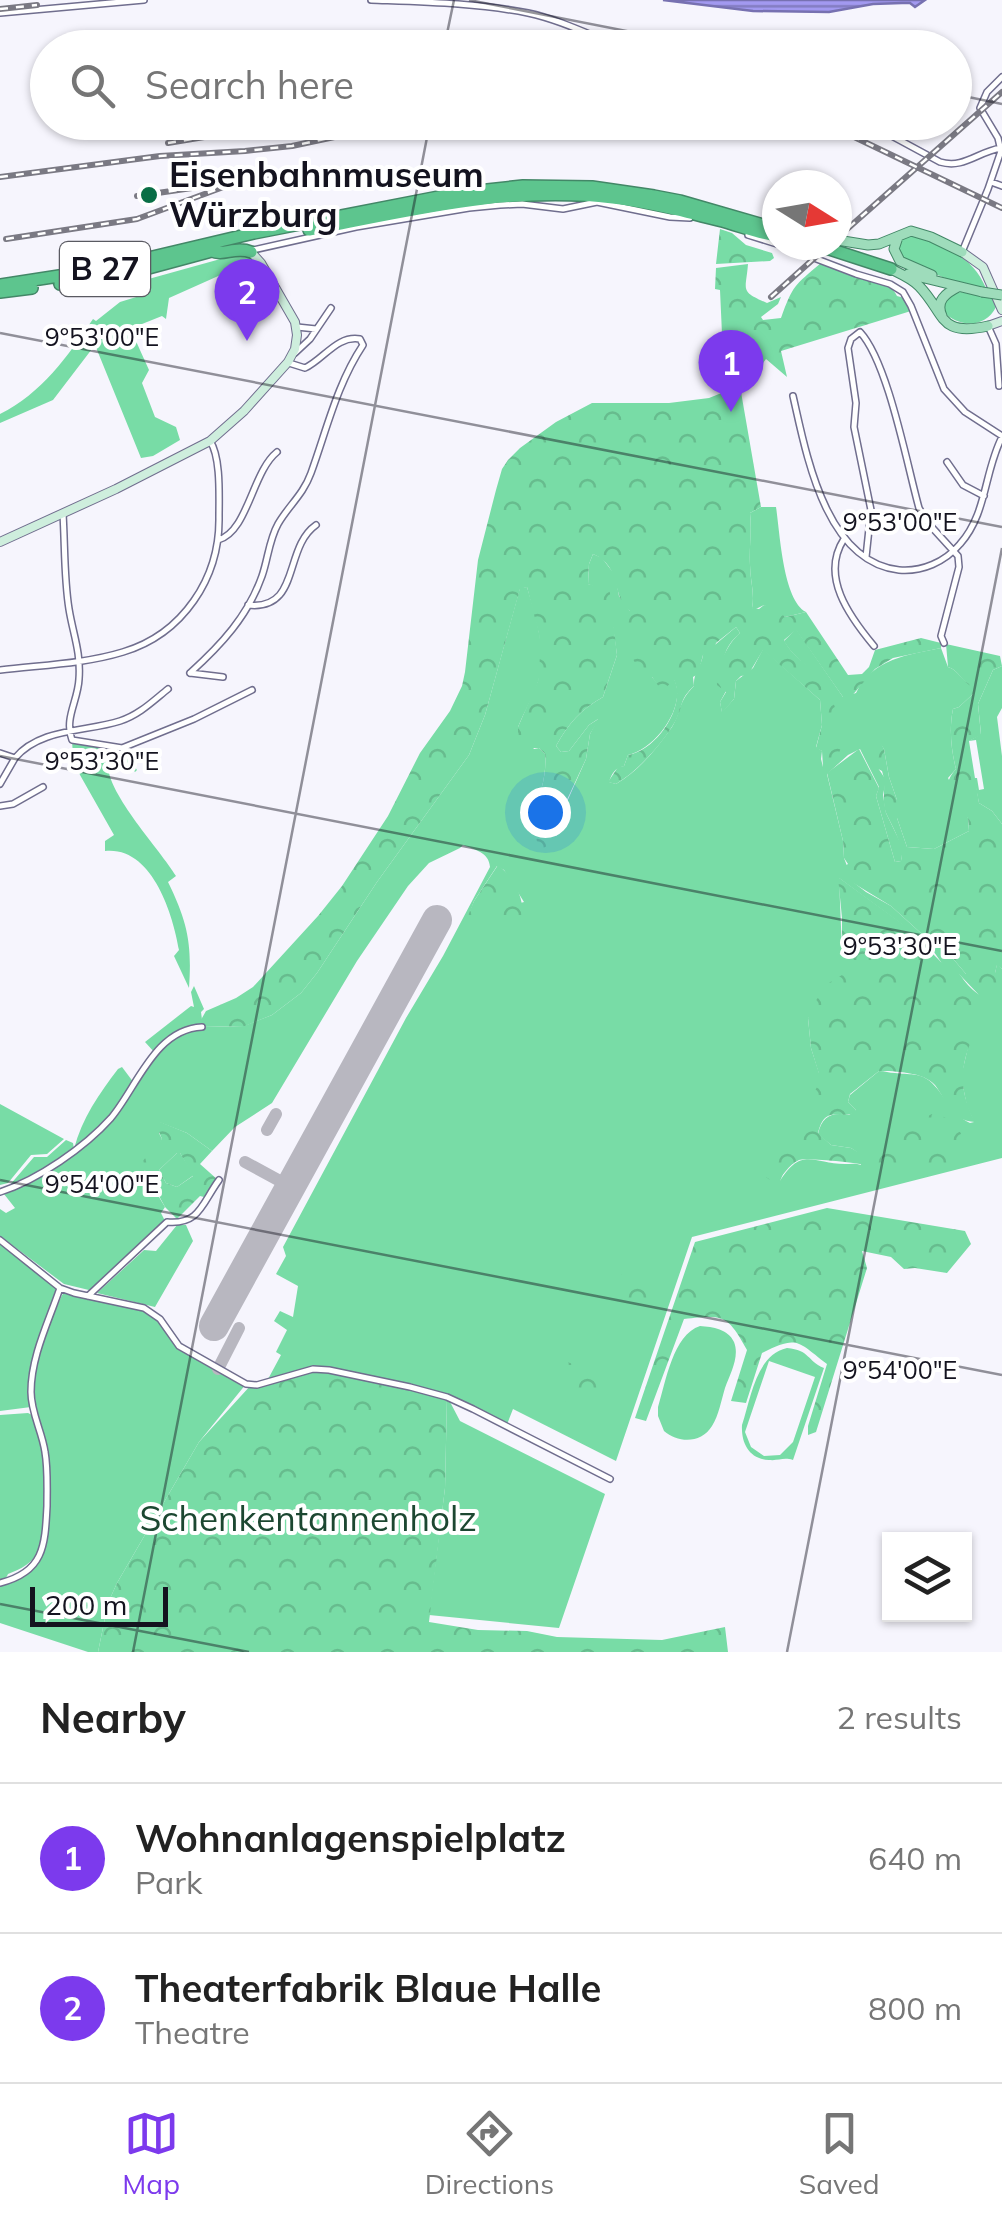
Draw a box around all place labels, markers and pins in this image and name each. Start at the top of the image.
place label: Eisenbahnmuseum Würzburg [169,152,484,236]
marker: Eisenbahnmuseum Würzburg [138,184,160,206]
pin: 2 [214,258,280,341]
pin: 1 [698,330,764,412]

